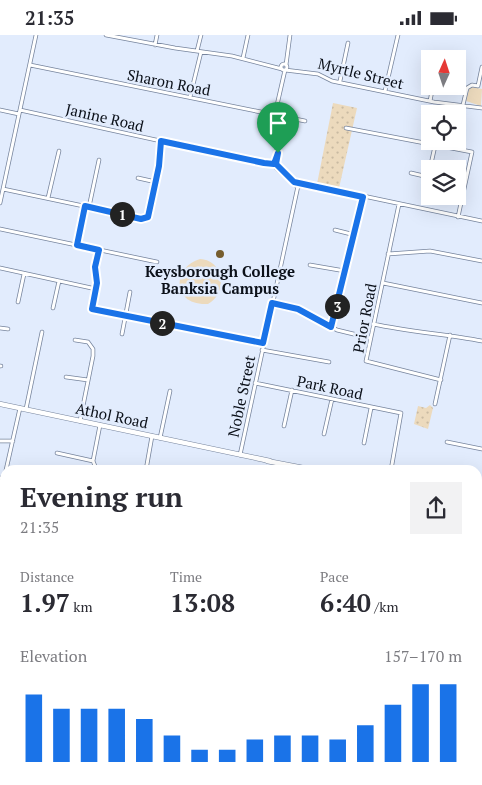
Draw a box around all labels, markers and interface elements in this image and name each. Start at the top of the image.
text: 21:35 [25,5,74,30]
north arrow [421,50,466,95]
map controls [421,50,466,205]
street label: Myrtle Street [316,53,406,93]
street label: Sharon Road [126,64,212,100]
street label: Janine Road [64,98,146,136]
pin [257,102,299,153]
button: locate [421,105,466,150]
icon: arrive [264,109,292,137]
button: layers [421,160,466,205]
pin: 1 [110,201,134,227]
text: 1 [119,205,126,224]
marker: Keysborough College Banksia Campus [214,248,226,260]
place label: Keysborough College Banksia Campus [145,261,295,298]
street label: Prior Road [347,282,381,354]
pin: 3 [324,293,350,319]
text: 3 [334,297,341,316]
pin: 2 [150,311,174,335]
text: 2 [159,314,166,333]
street label: Noble Street [223,353,260,439]
street label: Park Road [295,370,365,404]
street label: Athol Road [74,398,150,432]
text: Evening run [20,478,183,515]
button: share [410,482,462,534]
text: 21:35 [20,516,59,538]
text: Distance [20,567,74,586]
text: Time [170,567,202,586]
text: Pace [320,567,349,586]
text: 1.97 [20,586,70,619]
text: 13:08 [170,586,235,619]
text: 6:40 [320,586,371,619]
text: km [70,597,93,616]
text: /km [371,597,398,616]
text: Elevation [20,645,87,667]
text: 157–170 m [384,645,462,667]

